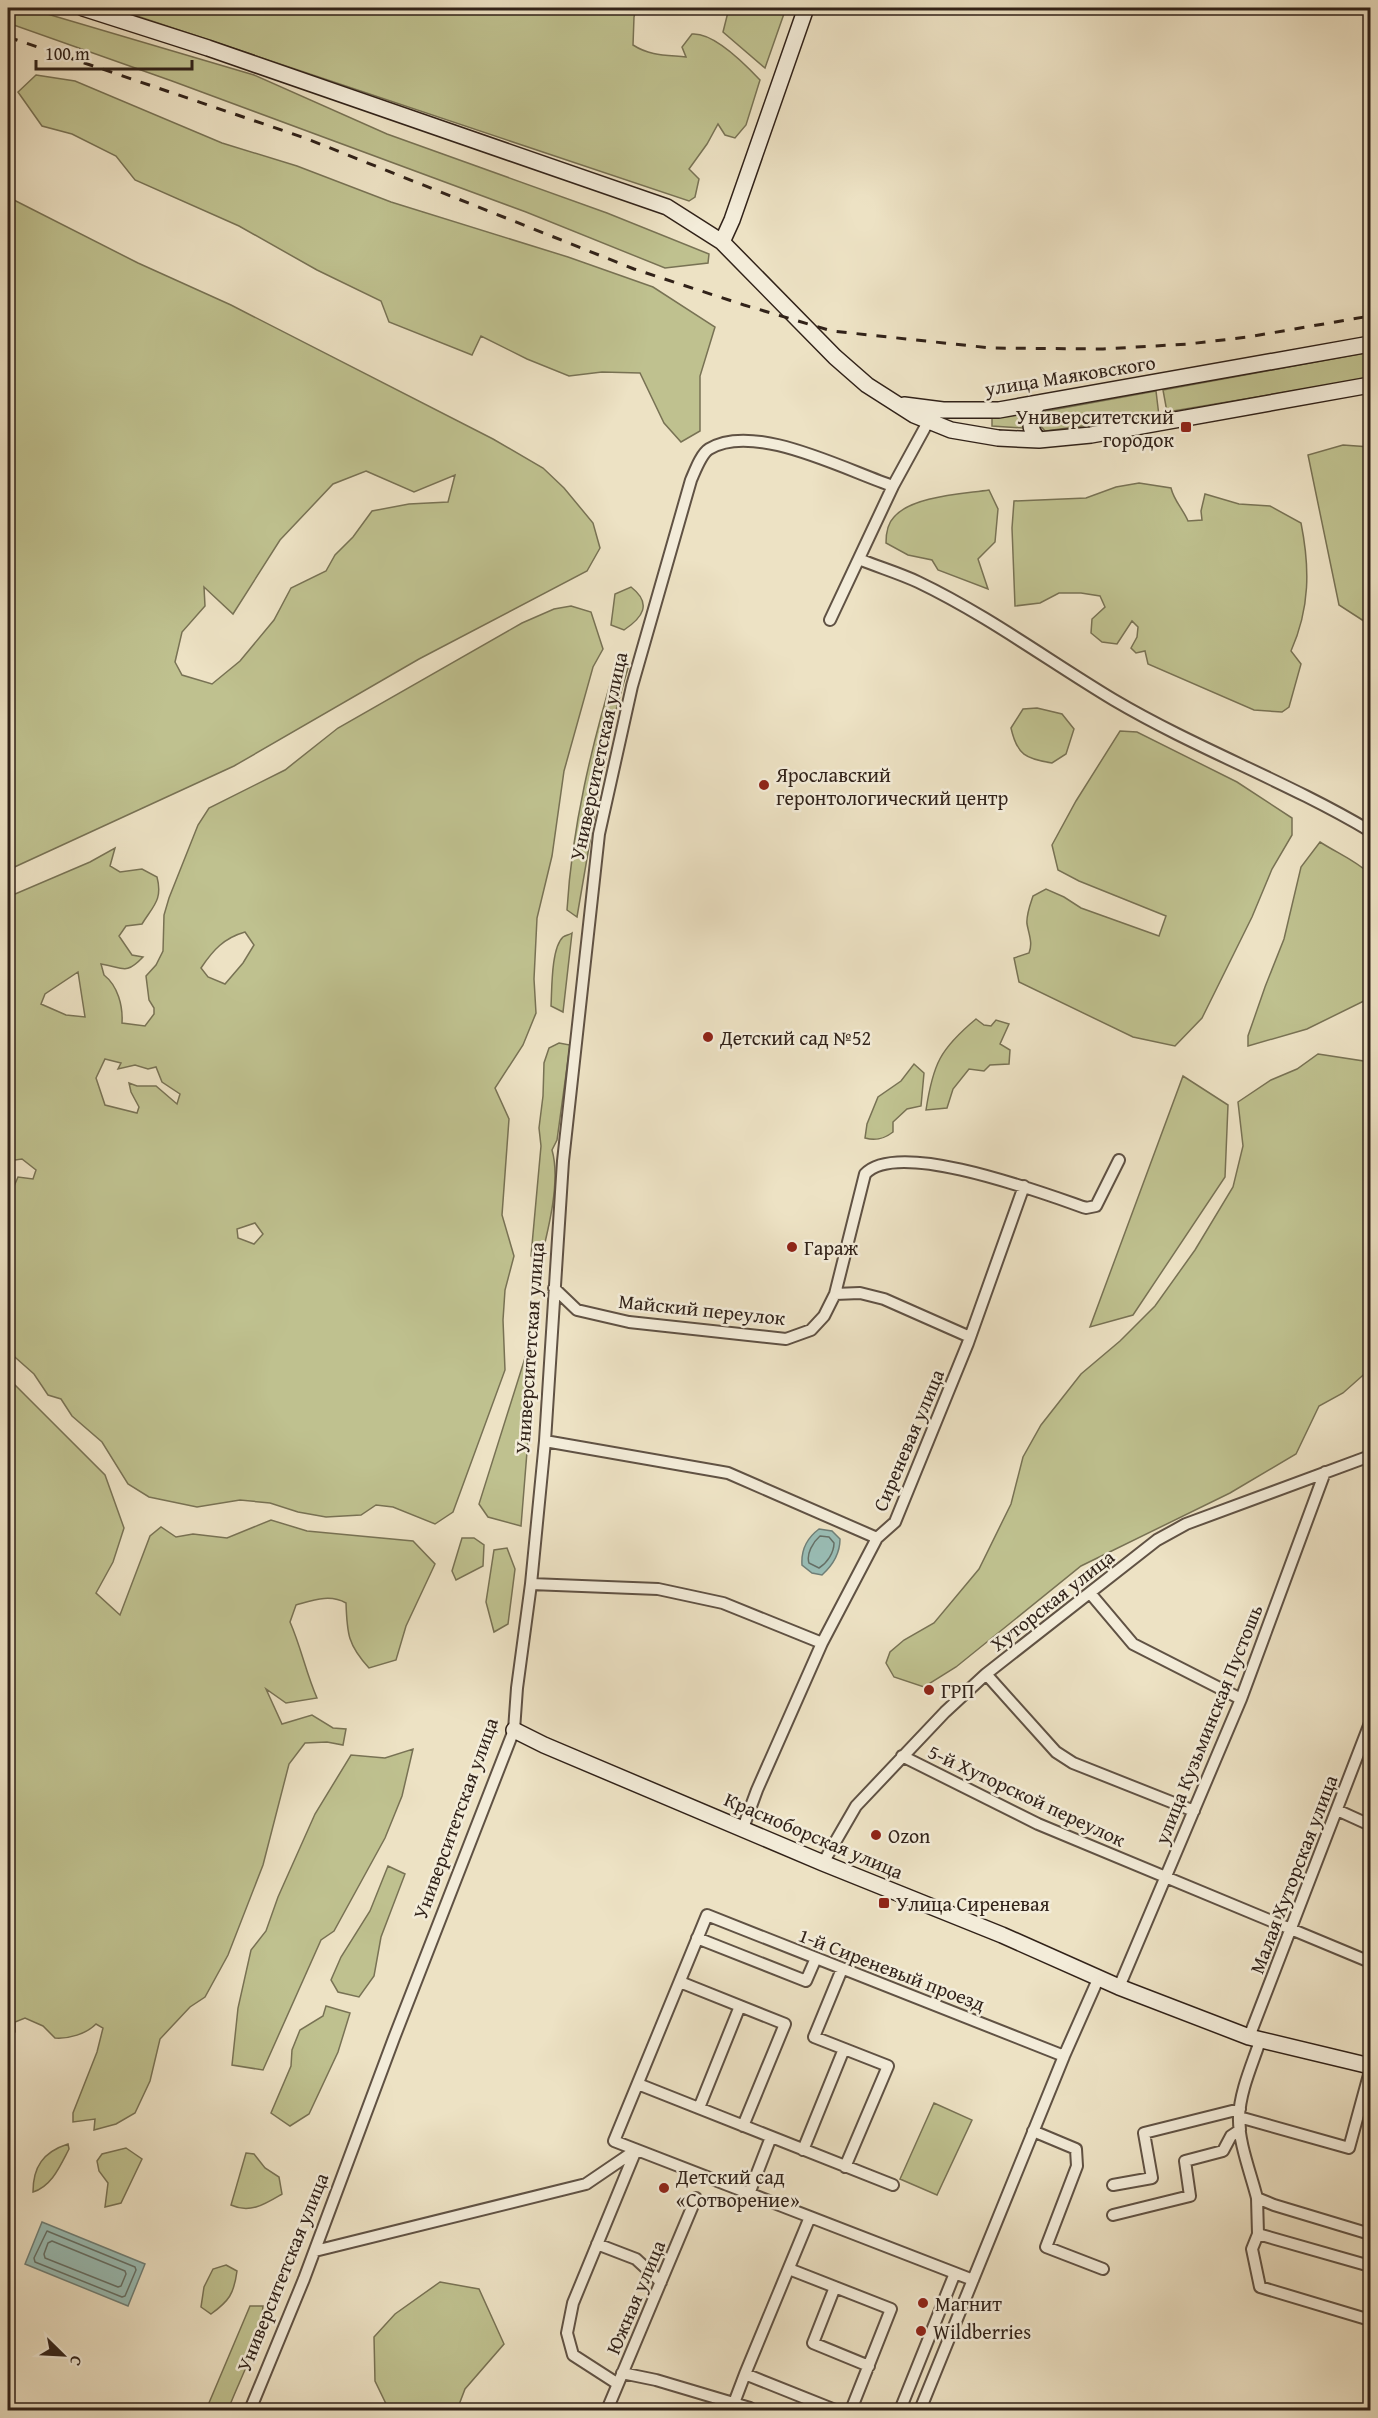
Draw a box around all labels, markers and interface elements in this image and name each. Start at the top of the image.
scale bar [36,33,192,71]
text: 100 m [45,40,90,67]
street label: улица Маяковского [982,347,1157,403]
place label: Университетский городок [1016,402,1175,454]
marker: Университетский городок [1179,420,1193,434]
street label: Университетская улица [562,649,634,863]
place label: Ярославский геронтологический центр [775,760,1009,812]
marker: Ярославский геронтологический центр [757,778,771,792]
place label: Детский сад №52 [719,1023,871,1052]
marker: Детский сад №52 [701,1030,715,1044]
place label: Гараж [804,1233,859,1262]
marker: Гараж [785,1240,799,1254]
street label: Университетская улица [507,1241,551,1455]
street label: Майский переулок [617,1286,787,1332]
street label: Сиреневая улица [865,1364,951,1515]
street label: Хуторская улица [984,1542,1121,1658]
street label: улица Кузьминская Пустошь [1146,1600,1269,1849]
place label: ГРП [941,1676,974,1705]
marker: ГРП [922,1683,936,1697]
street label: Университетская улица [405,1713,505,1923]
street label: 5-й Хуторской переулок [924,1737,1131,1854]
street label: Малая Хуторская улица [1242,1770,1344,1978]
street label: Красноборская улица [720,1784,908,1886]
place label: Ozon [888,1821,930,1850]
marker: Ozon [869,1828,883,1842]
place label: Улица Сиреневая [896,1889,1050,1918]
marker: Улица Сиреневая [877,1896,891,1910]
street label: 1-й Сиреневый проезд [794,1920,990,2018]
place label: Детский сад «Сотворение» [675,2162,800,2214]
street label: Университетская улица [229,2168,335,2376]
marker: Детский сад «Сотворение» [657,2181,671,2195]
street label: Южная улица [598,2235,672,2359]
place label: Магнит [935,2289,1002,2318]
marker: Магнит [916,2296,930,2310]
place label: Wildberries [933,2317,1031,2346]
marker: Wildberries [914,2324,928,2338]
north arrow [33,2325,93,2385]
text: С [64,2352,90,2370]

